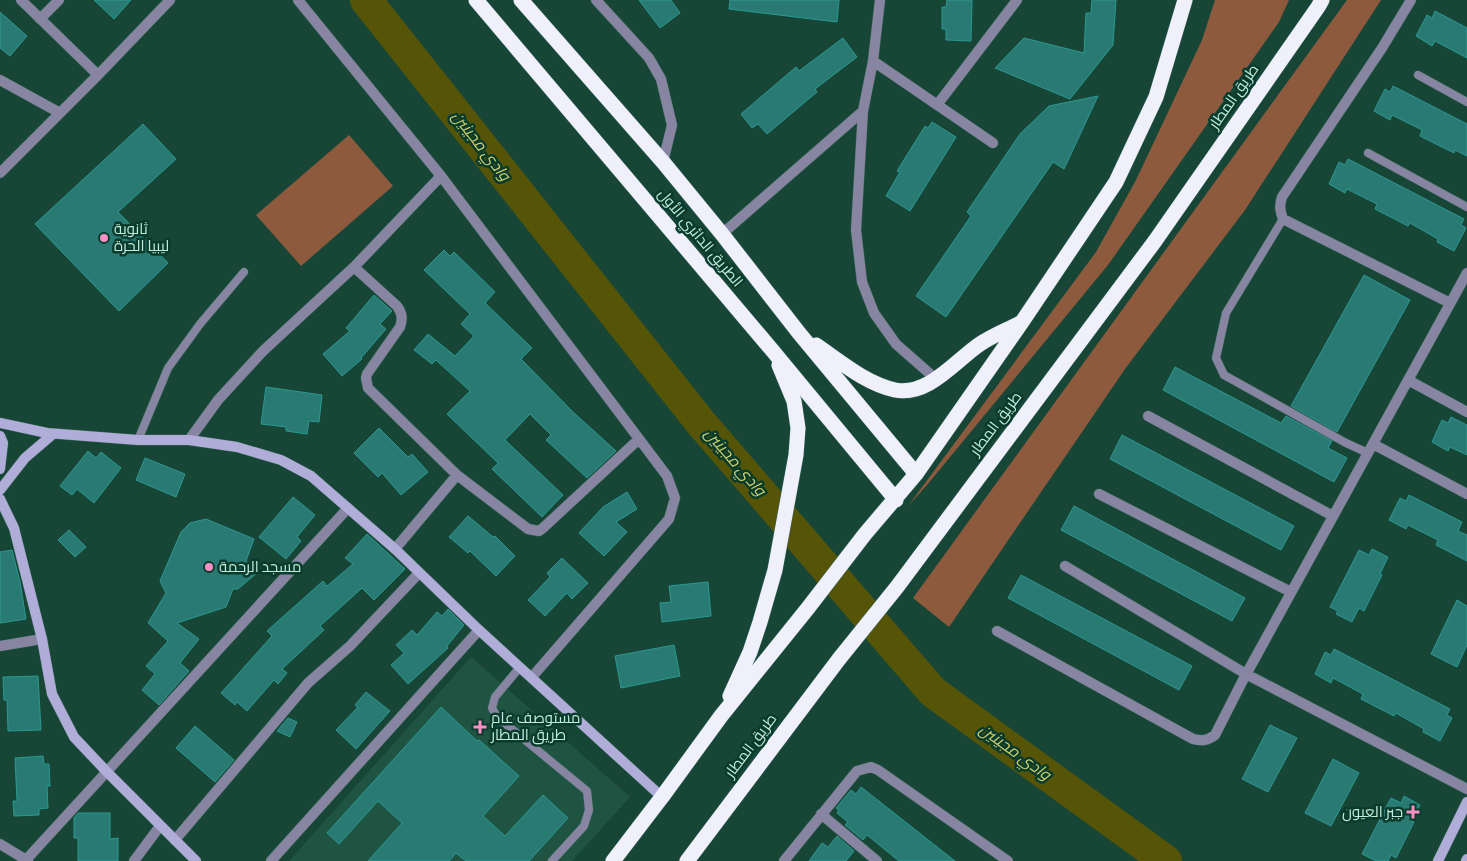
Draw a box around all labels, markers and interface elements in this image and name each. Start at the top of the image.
street label: طريق المطار [1203,60,1264,135]
water label: وادي مجينين [446,106,516,187]
street label: الطريق الدائري الأول [652,184,747,292]
place label: ثانوية ليبيا الحرة [114,219,169,257]
marker: ثانوية ليبيا الحرة [98,232,110,244]
street label: طريق المطار [964,388,1027,461]
water label: وادي مجينين [699,423,772,502]
place label: مسجد الرحمة [219,557,301,578]
marker: مسجد الرحمة [203,561,215,573]
place label: مستوصف عام طريق المطار [490,708,580,746]
street label: طريق المطار [719,710,782,783]
water label: وادي مجينين [974,719,1056,787]
marker: مستوصف عام طريق المطار [473,720,487,734]
place label: جبر العيون [1342,802,1403,823]
marker: جبر العيون [1407,806,1419,818]

